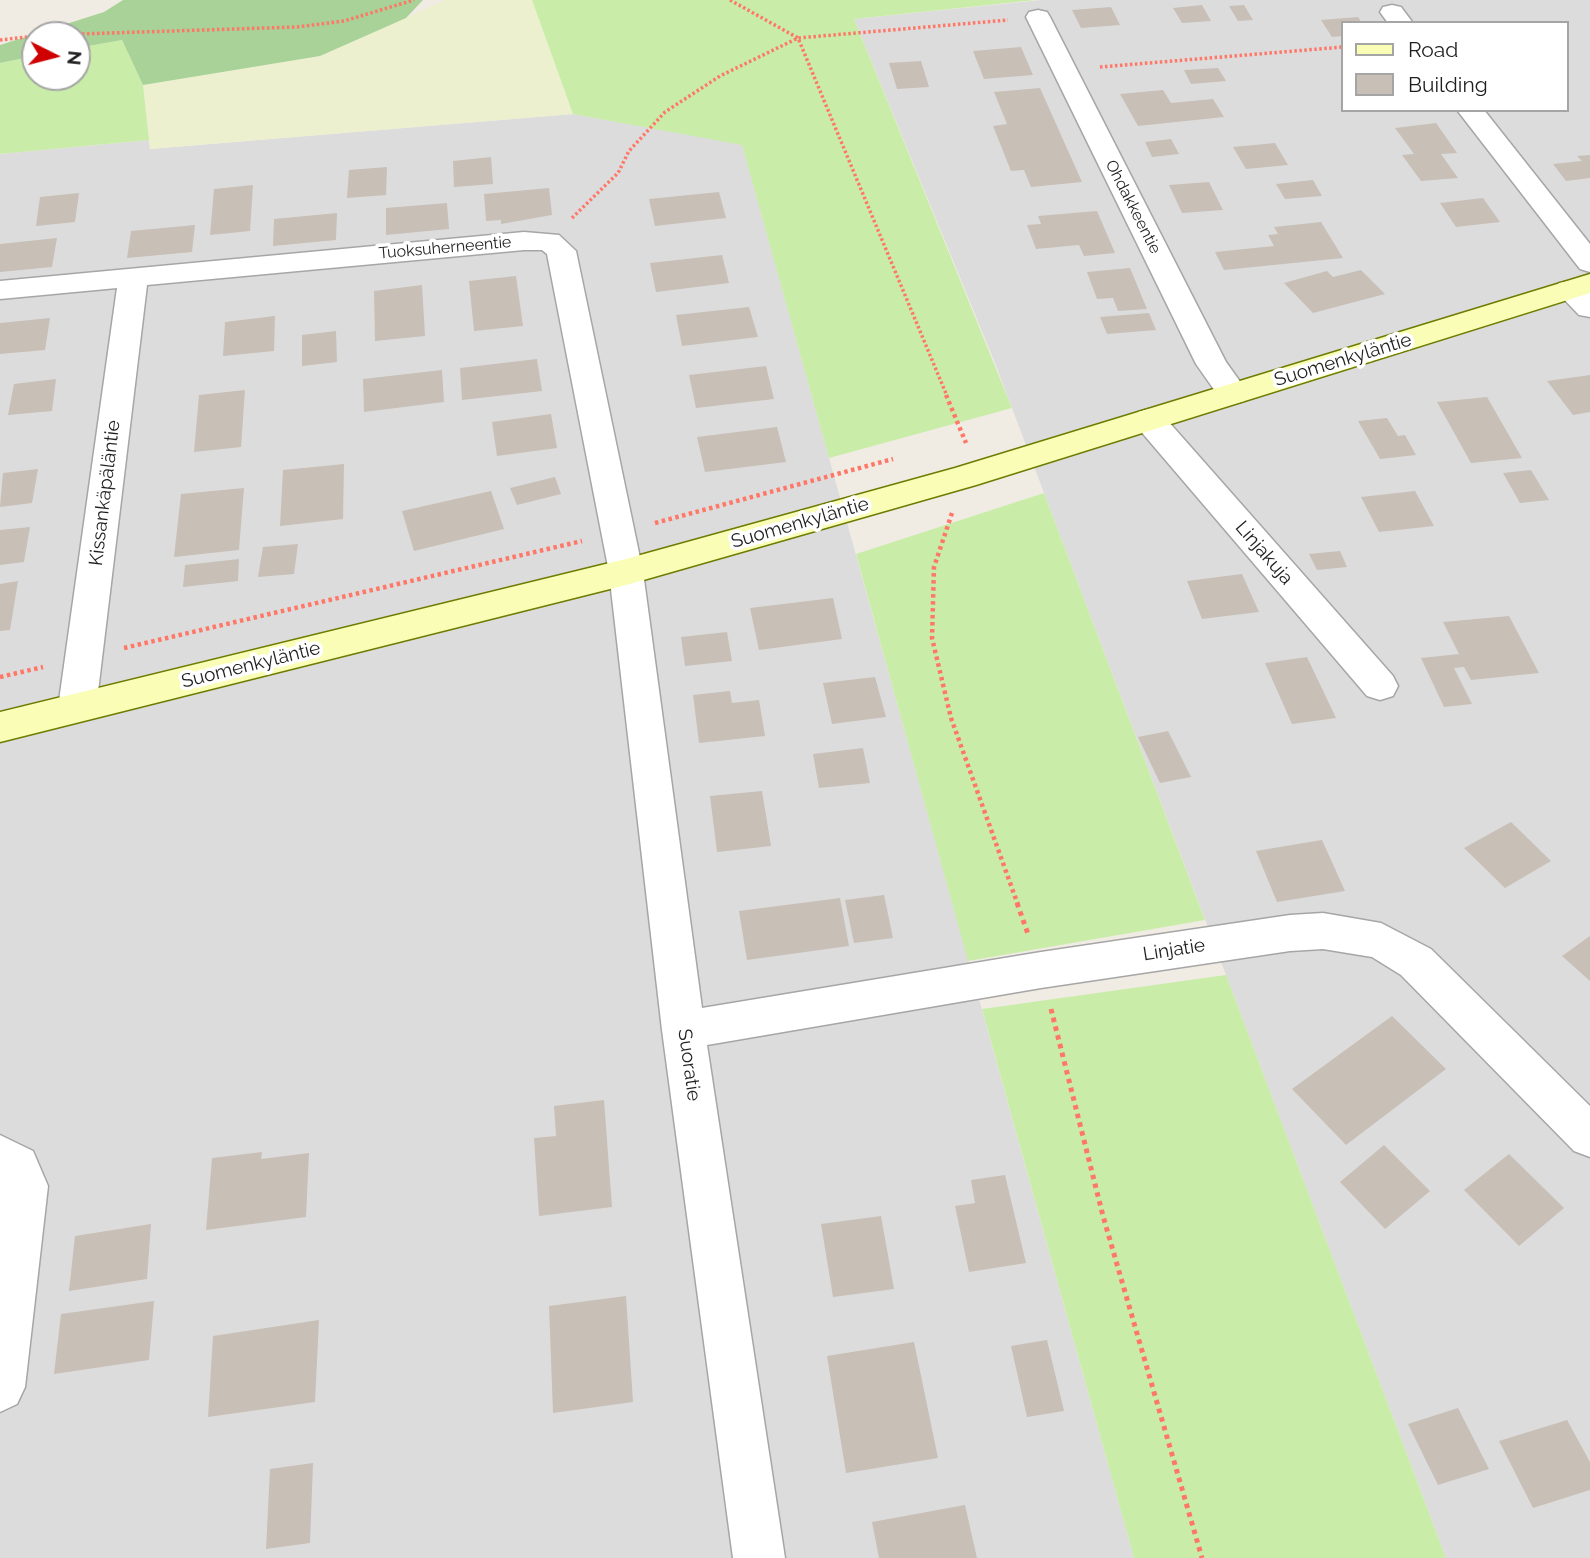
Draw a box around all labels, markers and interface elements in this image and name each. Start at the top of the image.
north arrow [21,21,91,91]
legend [1342,21,1569,112]
text: Road [1408,37,1458,62]
text: N [63,50,87,66]
text: Building [1408,72,1488,97]
street label: Ohdakkeentie [1101,157,1165,257]
street label: Tuoksuherneentie [378,233,512,263]
street label: Suomenkyläntie [1272,328,1414,392]
street label: Kissankäpäläntie [85,419,125,567]
street label: Suomenkyläntie [728,492,872,554]
street label: Linjakuja [1230,516,1298,590]
street label: Suomenkyläntie [179,637,323,693]
street label: Linjatie [1141,934,1207,966]
street label: Suoratie [673,1027,705,1103]

